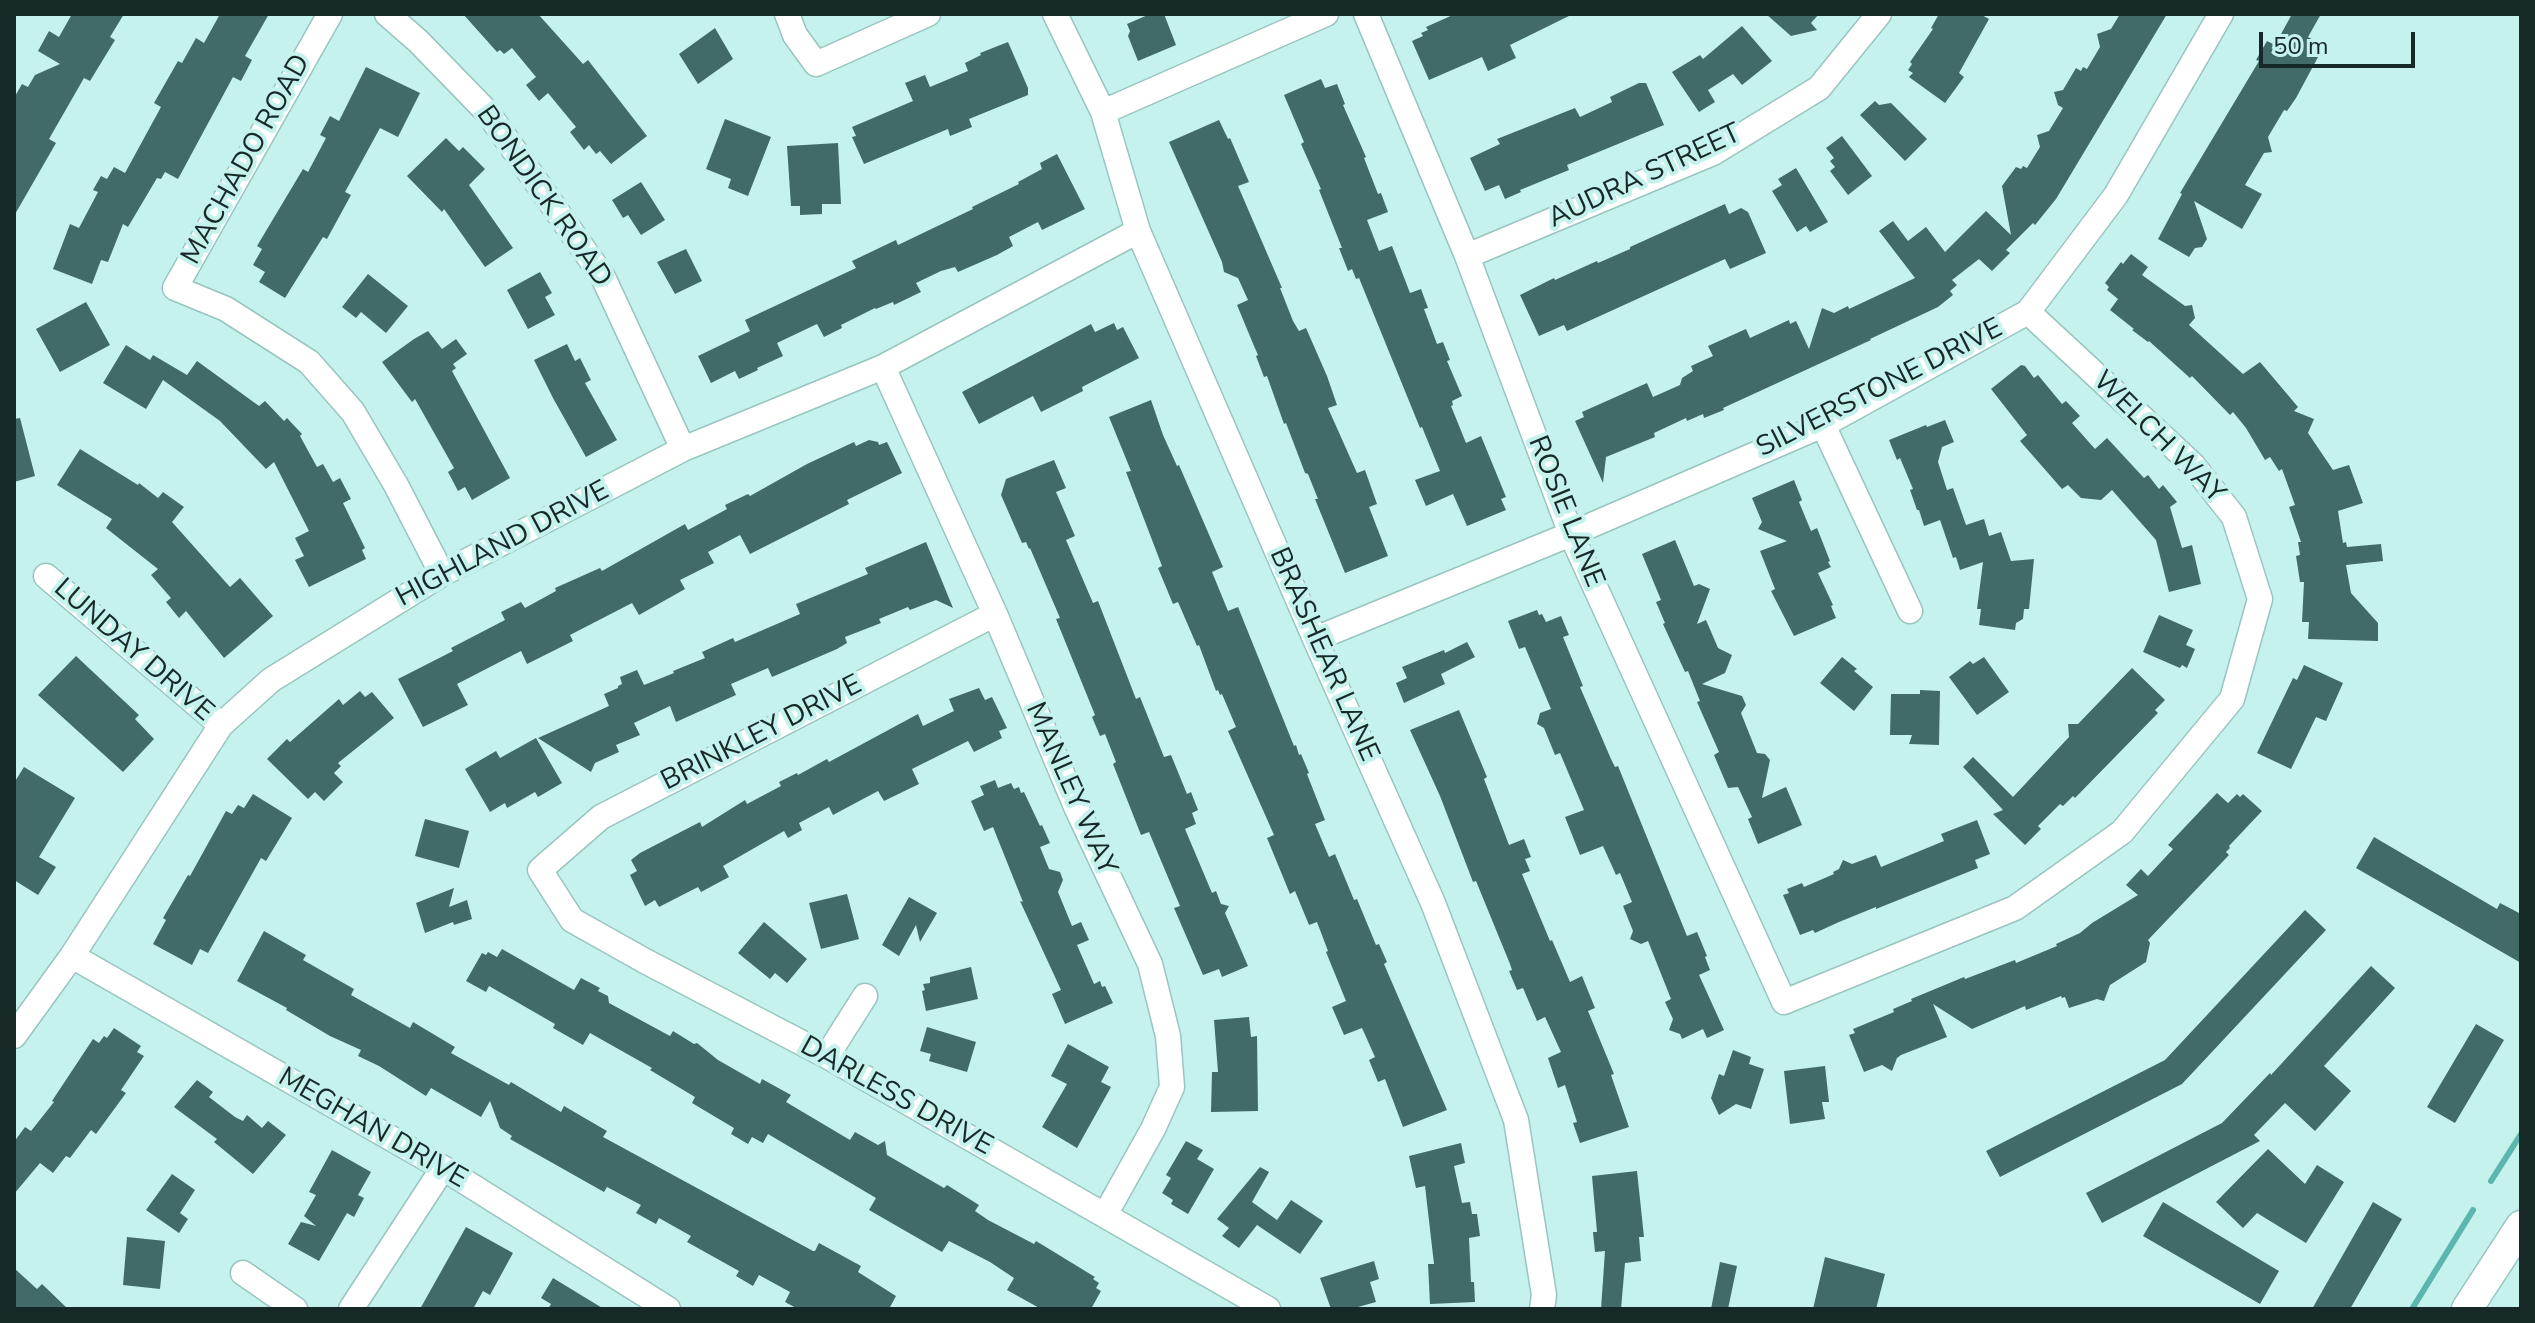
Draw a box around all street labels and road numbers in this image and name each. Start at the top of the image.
street label: MACHADO ROAD [175,49,319,271]
street label: BONDICK ROAD [468,100,618,294]
street label: AUDRA STREET [1543,118,1747,236]
street label: SILVERSTONE DRIVE [1751,312,2009,466]
street label: WELCH WAY [2085,365,2231,511]
street label: ROSIE LANE [1519,432,1611,592]
street label: HIGHLAND DRIVE [391,475,615,615]
street label: BRASHEAR LANE [1261,543,1385,767]
street label: LUNDAY DRIVE [46,572,220,730]
street label: BRINKLEY DRIVE [656,669,868,799]
street label: MANLEY WAY [1017,698,1123,880]
street label: DARLESS DRIVE [794,1030,998,1164]
street label: MEGHAN DRIVE [272,1061,472,1197]

